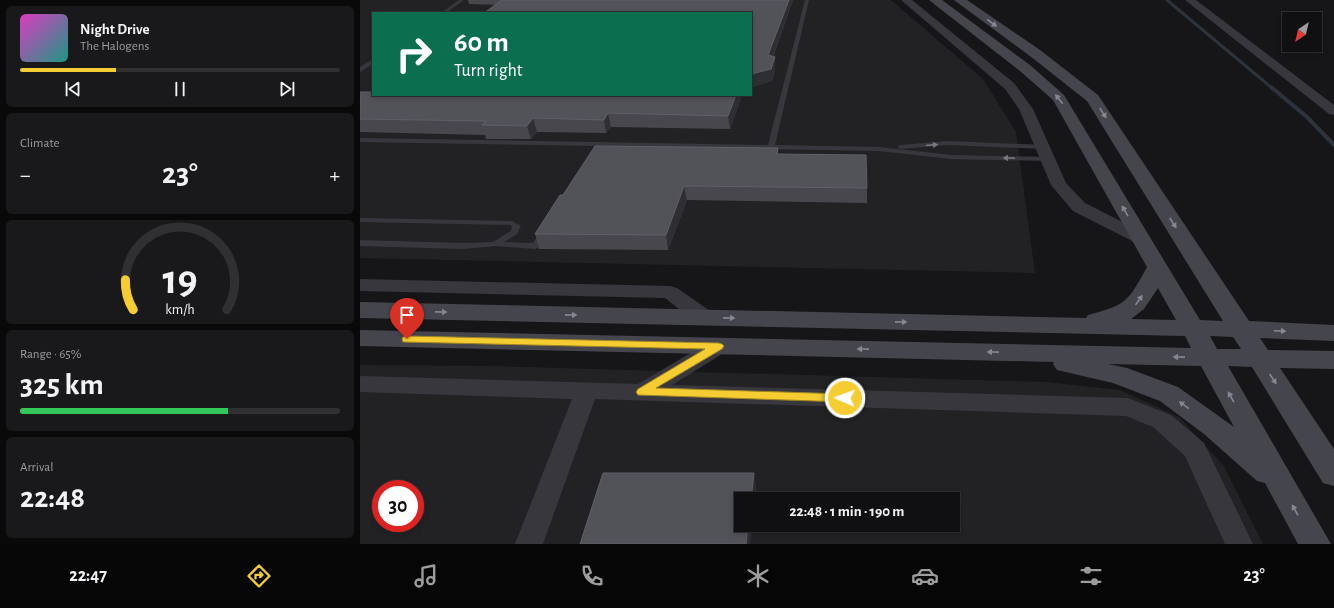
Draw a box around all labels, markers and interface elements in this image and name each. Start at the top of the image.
north arrow [1282,12,1322,52]
map controls [1282,12,1322,52]
one-way arrow [987,19,997,27]
text: Night Drive [80,22,150,37]
icon: right [388,28,440,80]
text: 60 m [454,29,509,57]
text: The Halogens [80,40,149,53]
text: Turn right [454,62,523,80]
icon: previous [62,78,84,100]
icon: pause [169,78,191,100]
icon: next [276,78,298,100]
one-way arrow [1055,94,1063,105]
one-way arrow [1099,108,1107,118]
text: Climate [20,137,59,150]
one-way arrow [926,141,938,148]
one-way arrow [1002,155,1015,161]
text: 23° [162,159,198,189]
text: − [20,164,31,186]
text: + [329,164,340,186]
one-way arrow [1122,205,1129,217]
one-way arrow [1169,218,1177,228]
text: 19 [162,260,198,301]
one-way arrow [1135,294,1143,305]
pin [390,298,424,339]
text: km/h [165,303,195,317]
icon: arrive [396,304,418,326]
one-way arrow [435,309,448,315]
one-way arrow [565,312,578,318]
one-way arrow [723,315,735,322]
one-way arrow [895,319,908,325]
one-way arrow [1274,328,1287,334]
one-way arrow [857,346,869,353]
text: Range · 65% [20,348,81,361]
one-way arrow [986,349,999,355]
one-way arrow [1173,353,1185,360]
text: 325 km [20,370,104,400]
one-way arrow [1269,374,1277,385]
position arrow [824,377,866,419]
one-way arrow [1228,391,1235,403]
one-way arrow [1179,401,1190,409]
text: Arrival [20,461,53,474]
speed limit sign: 30 [372,480,424,532]
text: 22:48 [20,483,85,513]
text: 22:48 · 1 min · 190 m [790,504,904,519]
one-way arrow [1292,504,1299,516]
icon: directions [245,562,273,590]
icon: music [412,562,440,590]
icon: phone [578,562,606,590]
icon: climate [744,562,772,590]
icon: car [911,562,939,590]
icon: filters [1077,562,1105,590]
text: 22:47 [69,567,107,585]
text: 23° [1243,567,1265,585]

